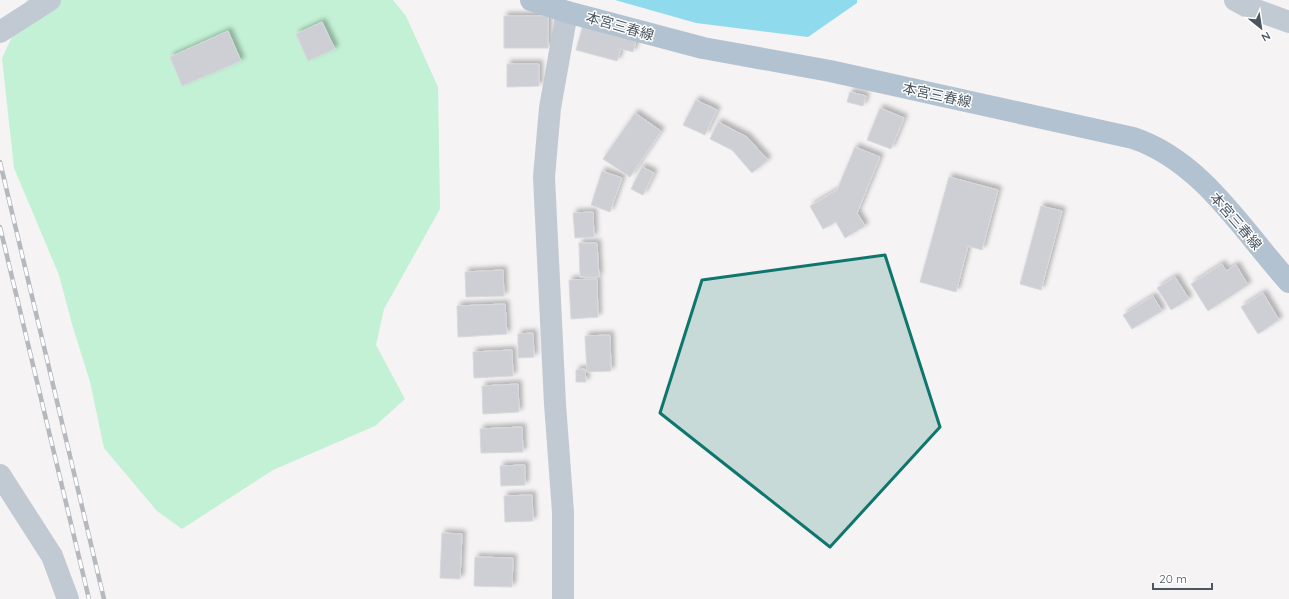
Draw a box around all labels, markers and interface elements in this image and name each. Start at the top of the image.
street label: 本宮三春線 [584,8,656,44]
north arrow [1241,8,1281,48]
text: N [1259,29,1273,45]
street label: 本宮三春線 [901,79,973,111]
street label: 本宮三春線 [1206,189,1266,253]
scale bar [1153,565,1212,591]
text: 20 m [1159,571,1187,586]

